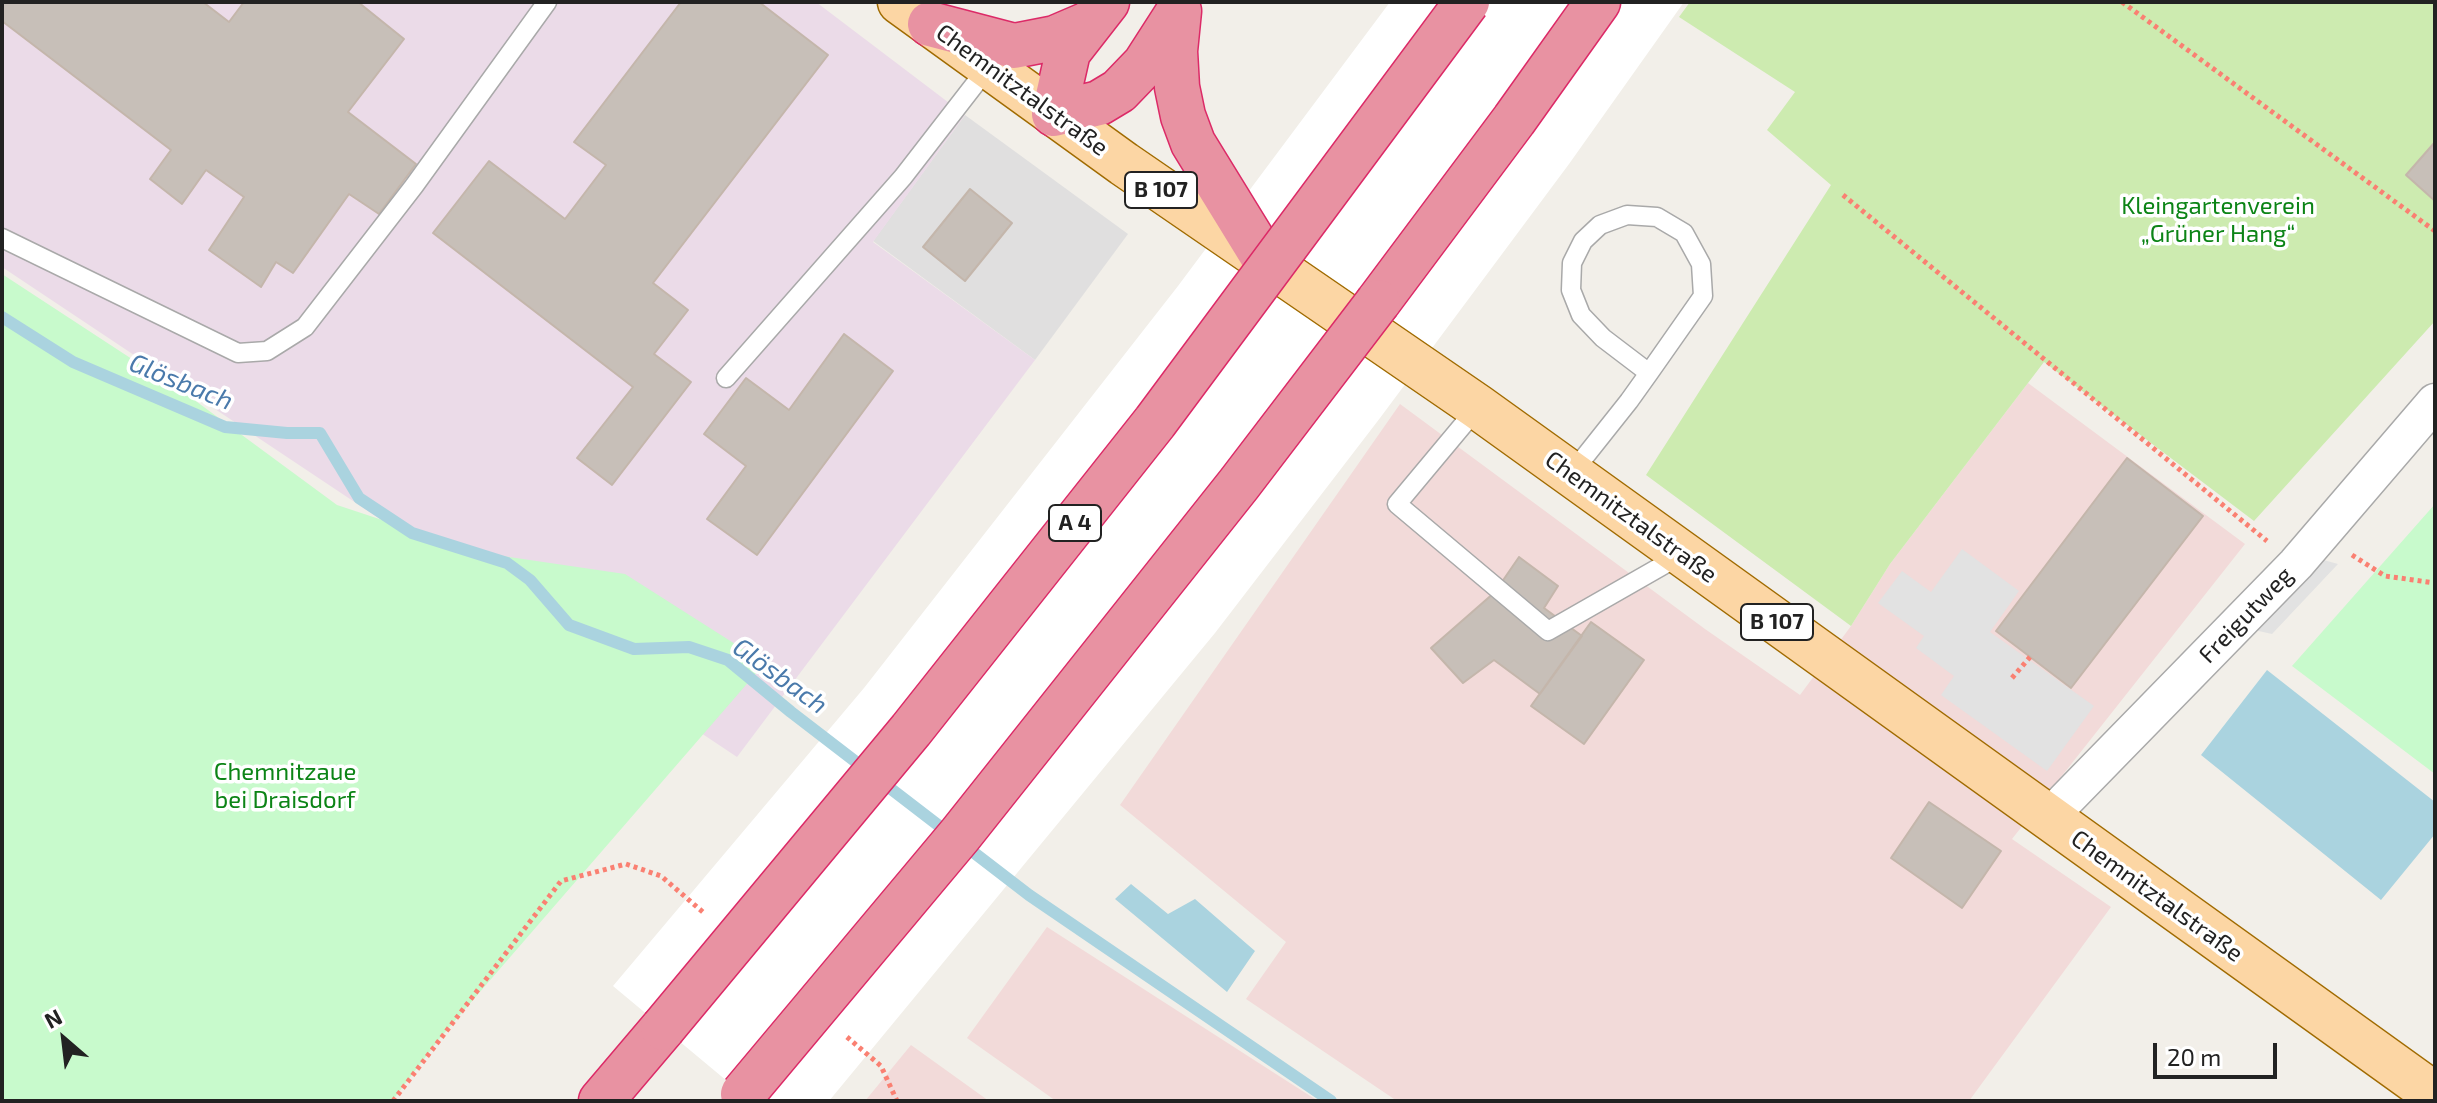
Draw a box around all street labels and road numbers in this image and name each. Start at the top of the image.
street label: Chemnitztalstraße [930,18,1114,162]
road number: B 107 [1125,172,1197,208]
street label: Chemnitztalstraße [1539,445,1723,589]
road number: A 4 [1049,505,1101,541]
street label: Freigutweg [2193,561,2299,669]
road number: B 107 [1741,604,1813,640]
street label: Chemnitztalstraße [2065,824,2249,968]

